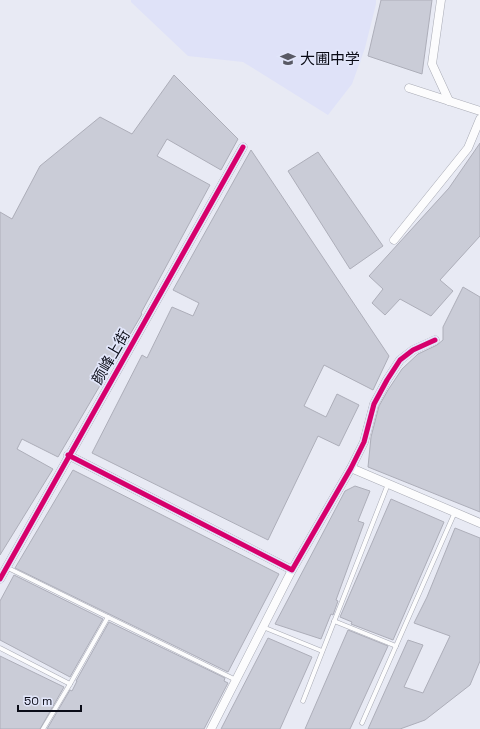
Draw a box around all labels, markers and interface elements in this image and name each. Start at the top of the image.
place label: 大圃中学 [300,49,360,68]
school or university icon: 大圃中学 [279,50,297,68]
street label: 颜峰上街 [87,326,134,387]
scale bar [18,687,81,713]
text: 50 m [24,693,52,709]

